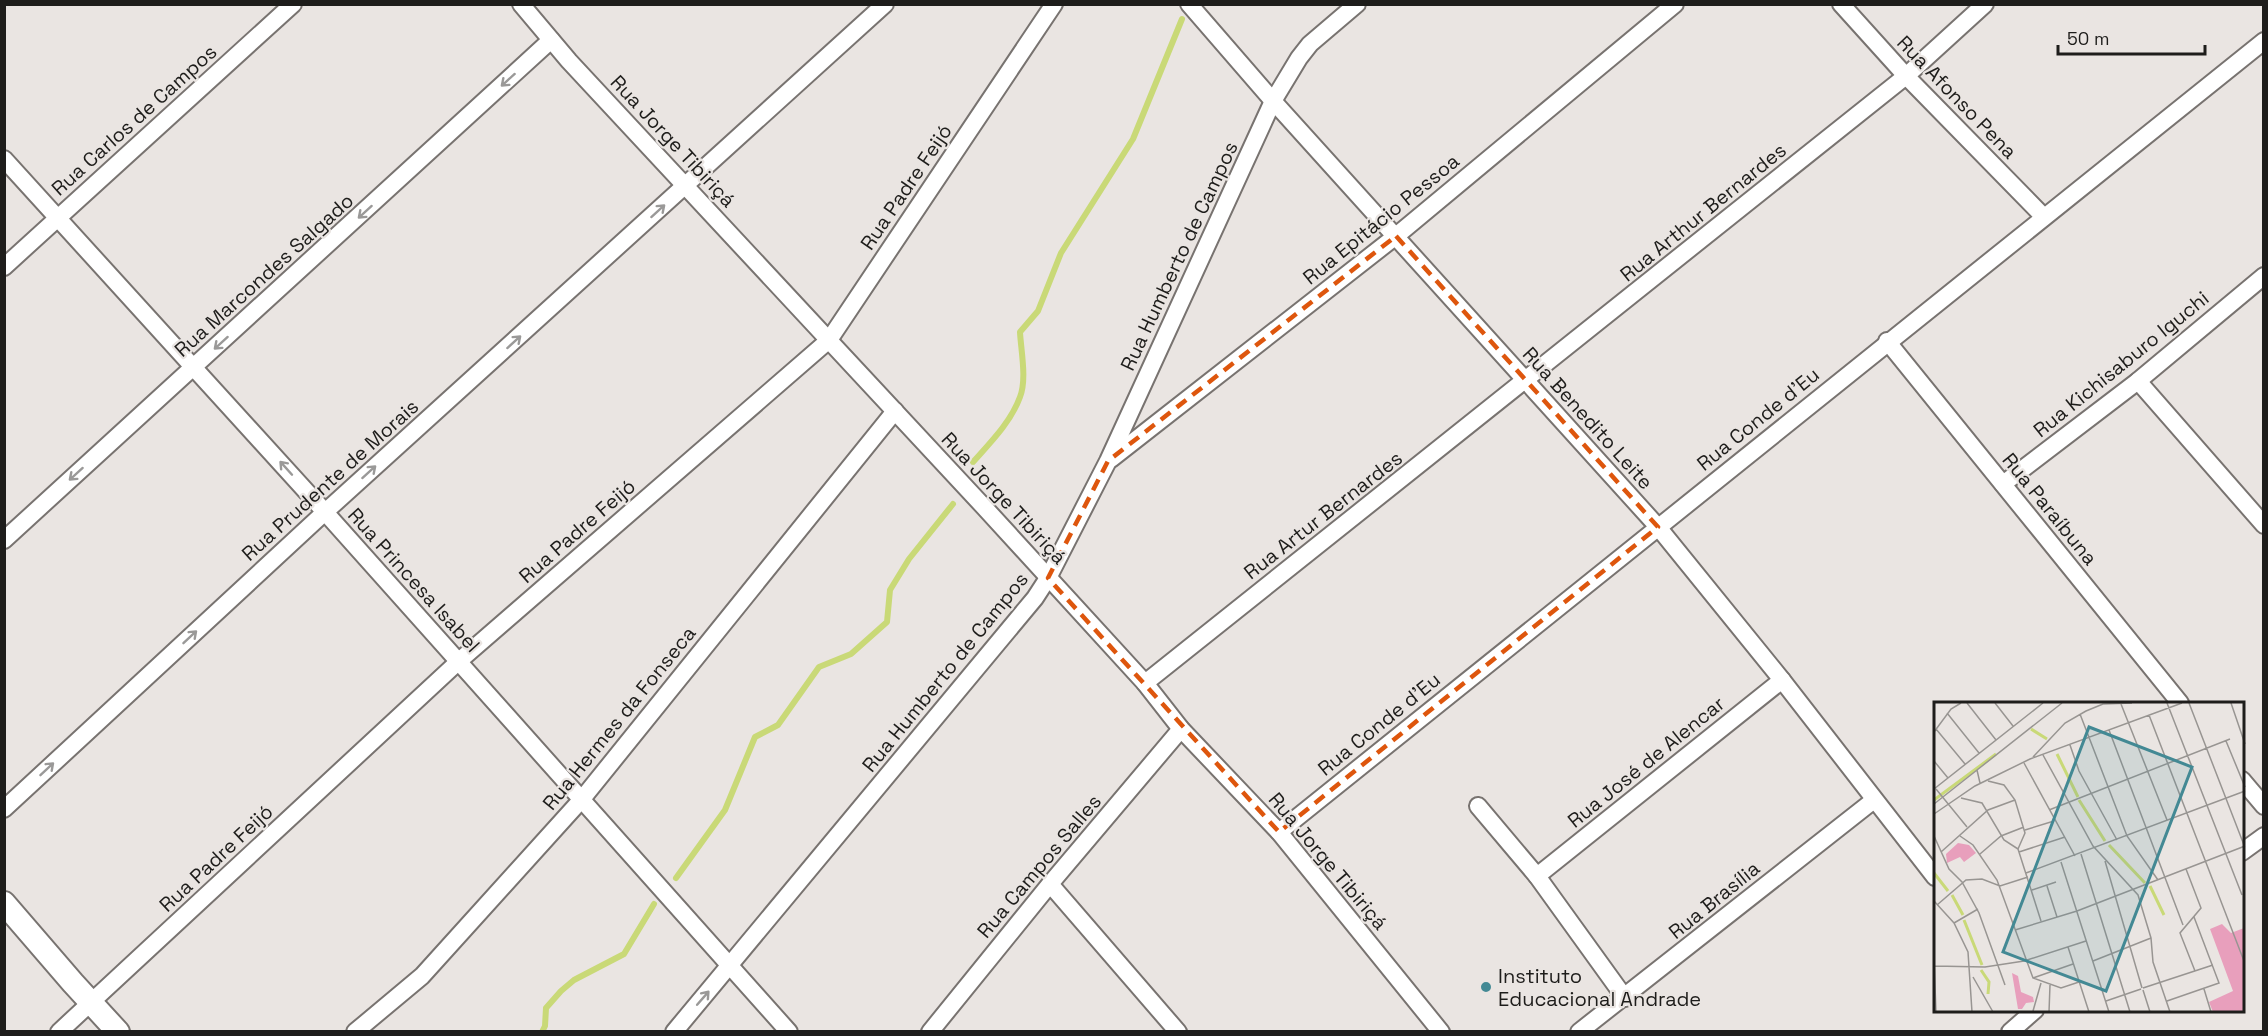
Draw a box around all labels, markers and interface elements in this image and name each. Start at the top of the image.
scale bar [2058,18,2205,56]
text: 50 m [2067,27,2109,50]
street label: Rua Afonso Pena [1891,30,2023,164]
street label: Rua Carlos de Campos [46,39,222,201]
street label: Rua Jorge Tibiriçá [605,69,741,213]
one-way arrow [501,73,516,87]
street label: Rua Padre Feijó [854,119,958,255]
street label: Rua Humberto de Campos [1114,137,1244,375]
street label: Rua Arthur Bernardes [1615,137,1791,287]
street label: Rua Epitácio Pessoa [1298,148,1464,290]
street label: Rua Marcondes Salgado [169,188,359,362]
one-way arrow [357,204,372,219]
one-way arrow [650,204,665,218]
street label: Rua Kichisaburo Iguchi [2028,285,2214,443]
one-way arrow [506,335,521,349]
one-way arrow [214,336,229,350]
street label: Rua Benedito Leite [1517,341,1659,495]
street label: Rua Conde d'Eu [1691,362,1825,476]
street label: Rua Prudente de Morais [236,394,424,566]
street label: Rua Jorge Tibiriçá [936,426,1072,570]
street label: Rua Artur Bernardes [1238,445,1408,585]
street label: Rua Paraíbuna [1997,447,2103,571]
one-way arrow [279,461,293,476]
one-way arrow [361,466,376,480]
one-way arrow [69,467,84,481]
street label: Rua Padre Feijó [513,473,641,589]
street label: Rua Princesa Isabel [342,502,486,658]
street label: Rua Humberto de Campos [856,567,1034,777]
street label: Rua Hermes da Fonseca [537,621,701,815]
one-way arrow [183,630,198,644]
street label: Rua Conde d'Eu [1312,667,1446,781]
street label: Rua José de Alencar [1562,691,1730,833]
inset map [1934,702,2244,1012]
one-way arrow [40,762,55,776]
street label: Rua Jorge Tibiriçá [1263,787,1393,935]
street label: Rua Campos Salles [971,789,1107,943]
street label: Rua Padre Feijó [154,799,278,917]
street label: Rua Brasília [1663,855,1765,945]
place label: Instituto Educacional Andrade [1498,963,1701,1012]
marker: Instituto Educacional Andrade [1479,980,1493,994]
one-way arrow [696,990,709,1006]

